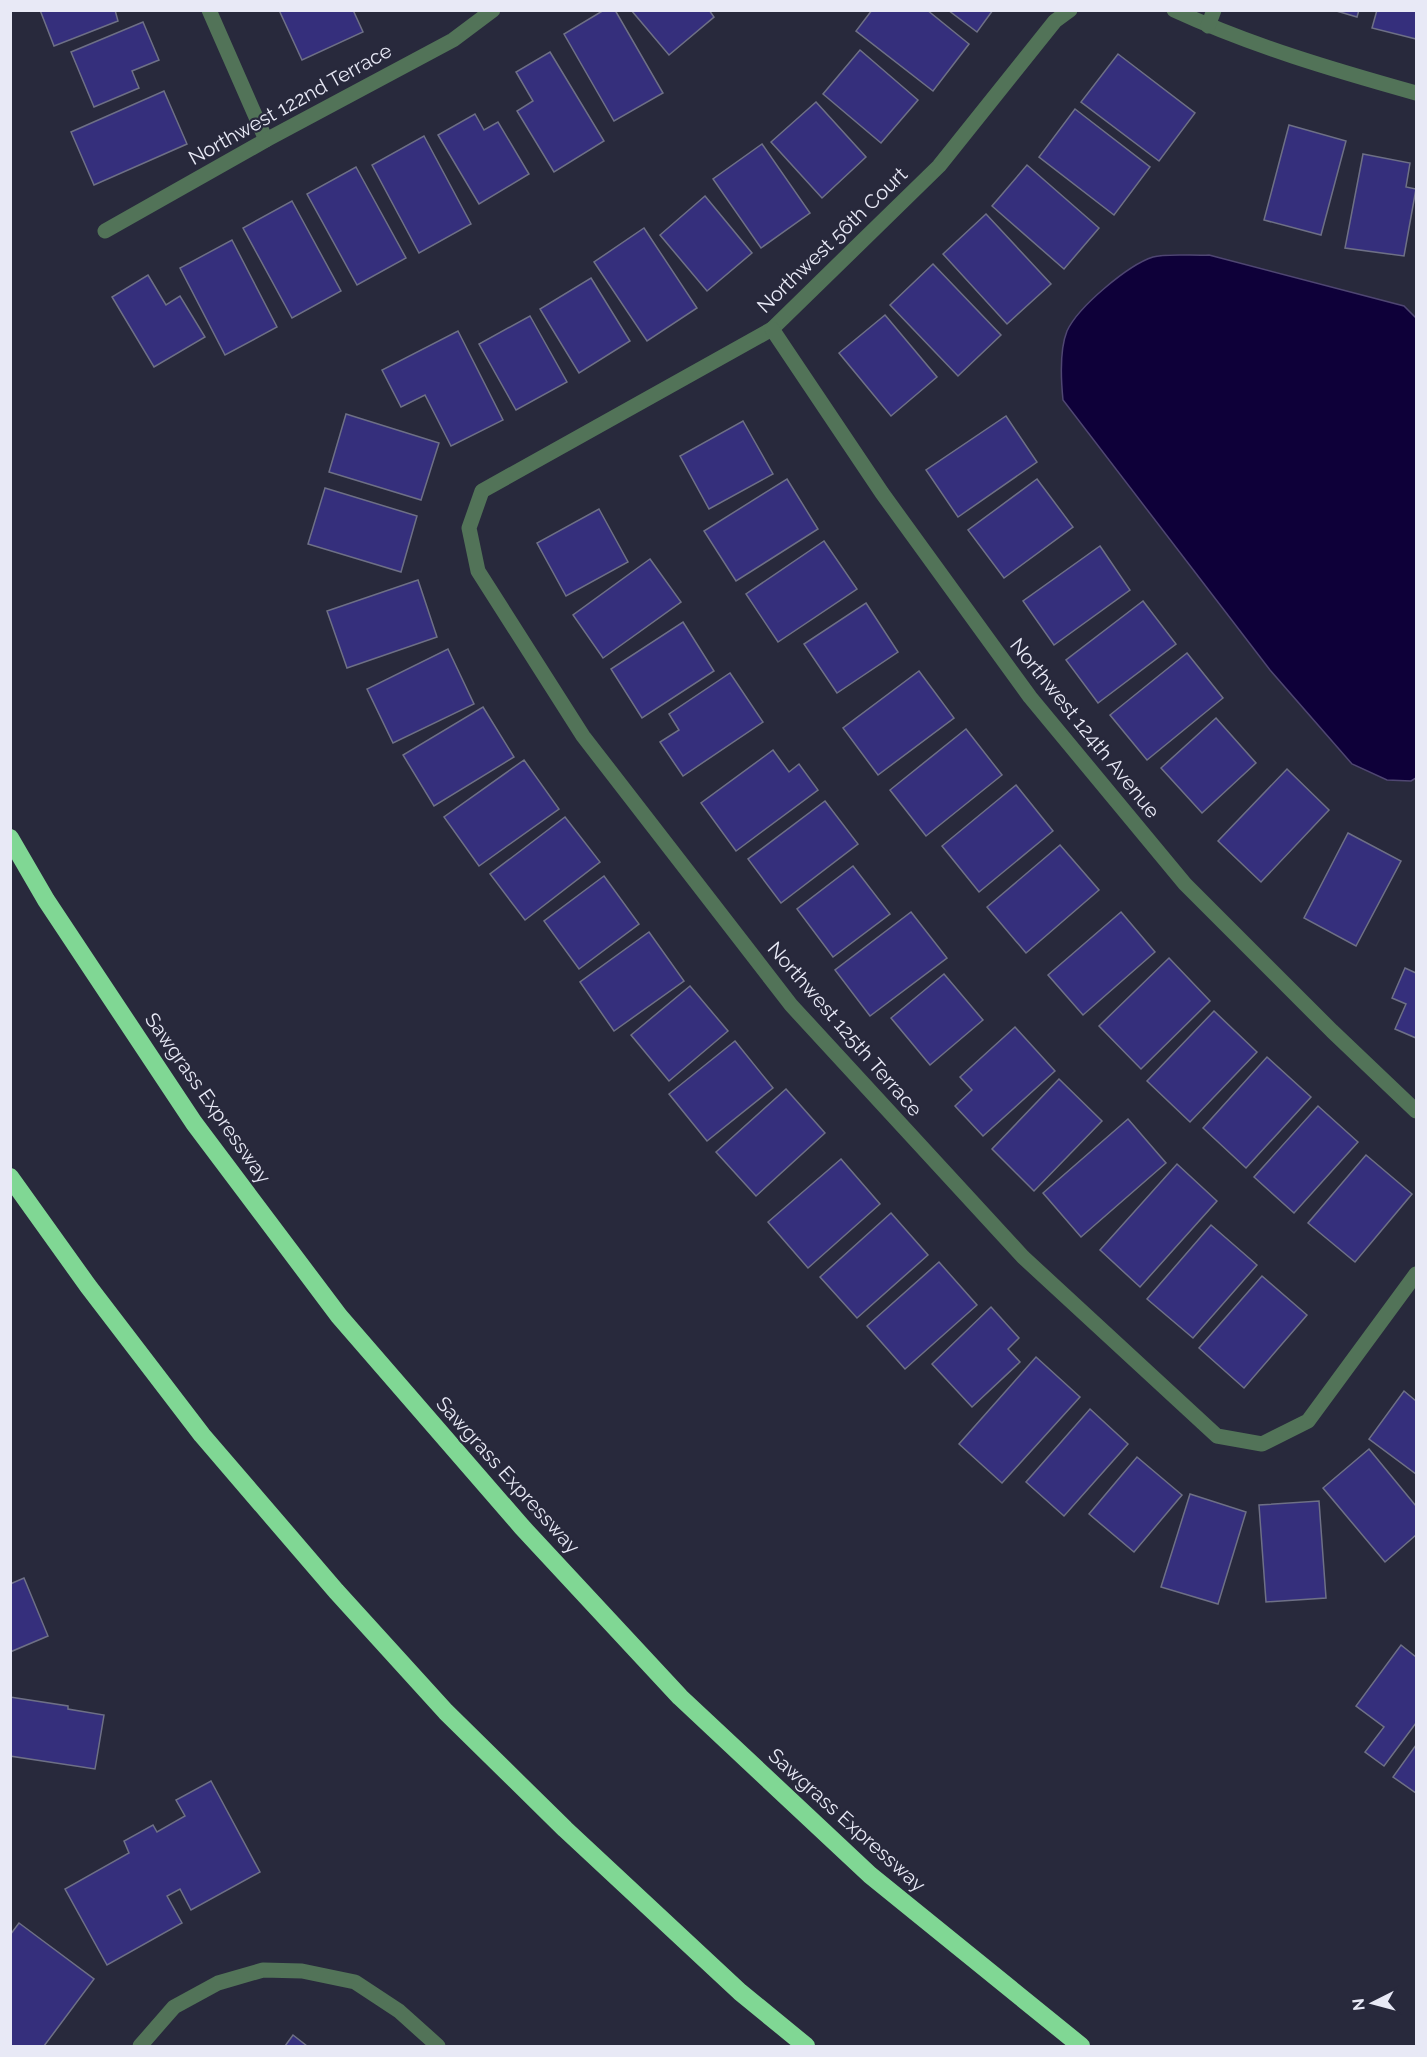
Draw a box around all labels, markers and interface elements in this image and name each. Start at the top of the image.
street label: Northwest 122nd Terrace [184,38,396,170]
street label: Northwest 56th Court [752,162,912,318]
street label: Northwest 124th Avenue [1005,633,1165,823]
street label: Northwest 125th Terrace [763,937,927,1121]
street label: Sawgrass Expressway [140,1008,276,1188]
street label: Sawgrass Expressway [431,1392,585,1559]
street label: Sawgrass Expressway [764,1743,931,1897]
north arrow [1343,1973,1403,2033]
text: N [1348,1997,1369,2012]

